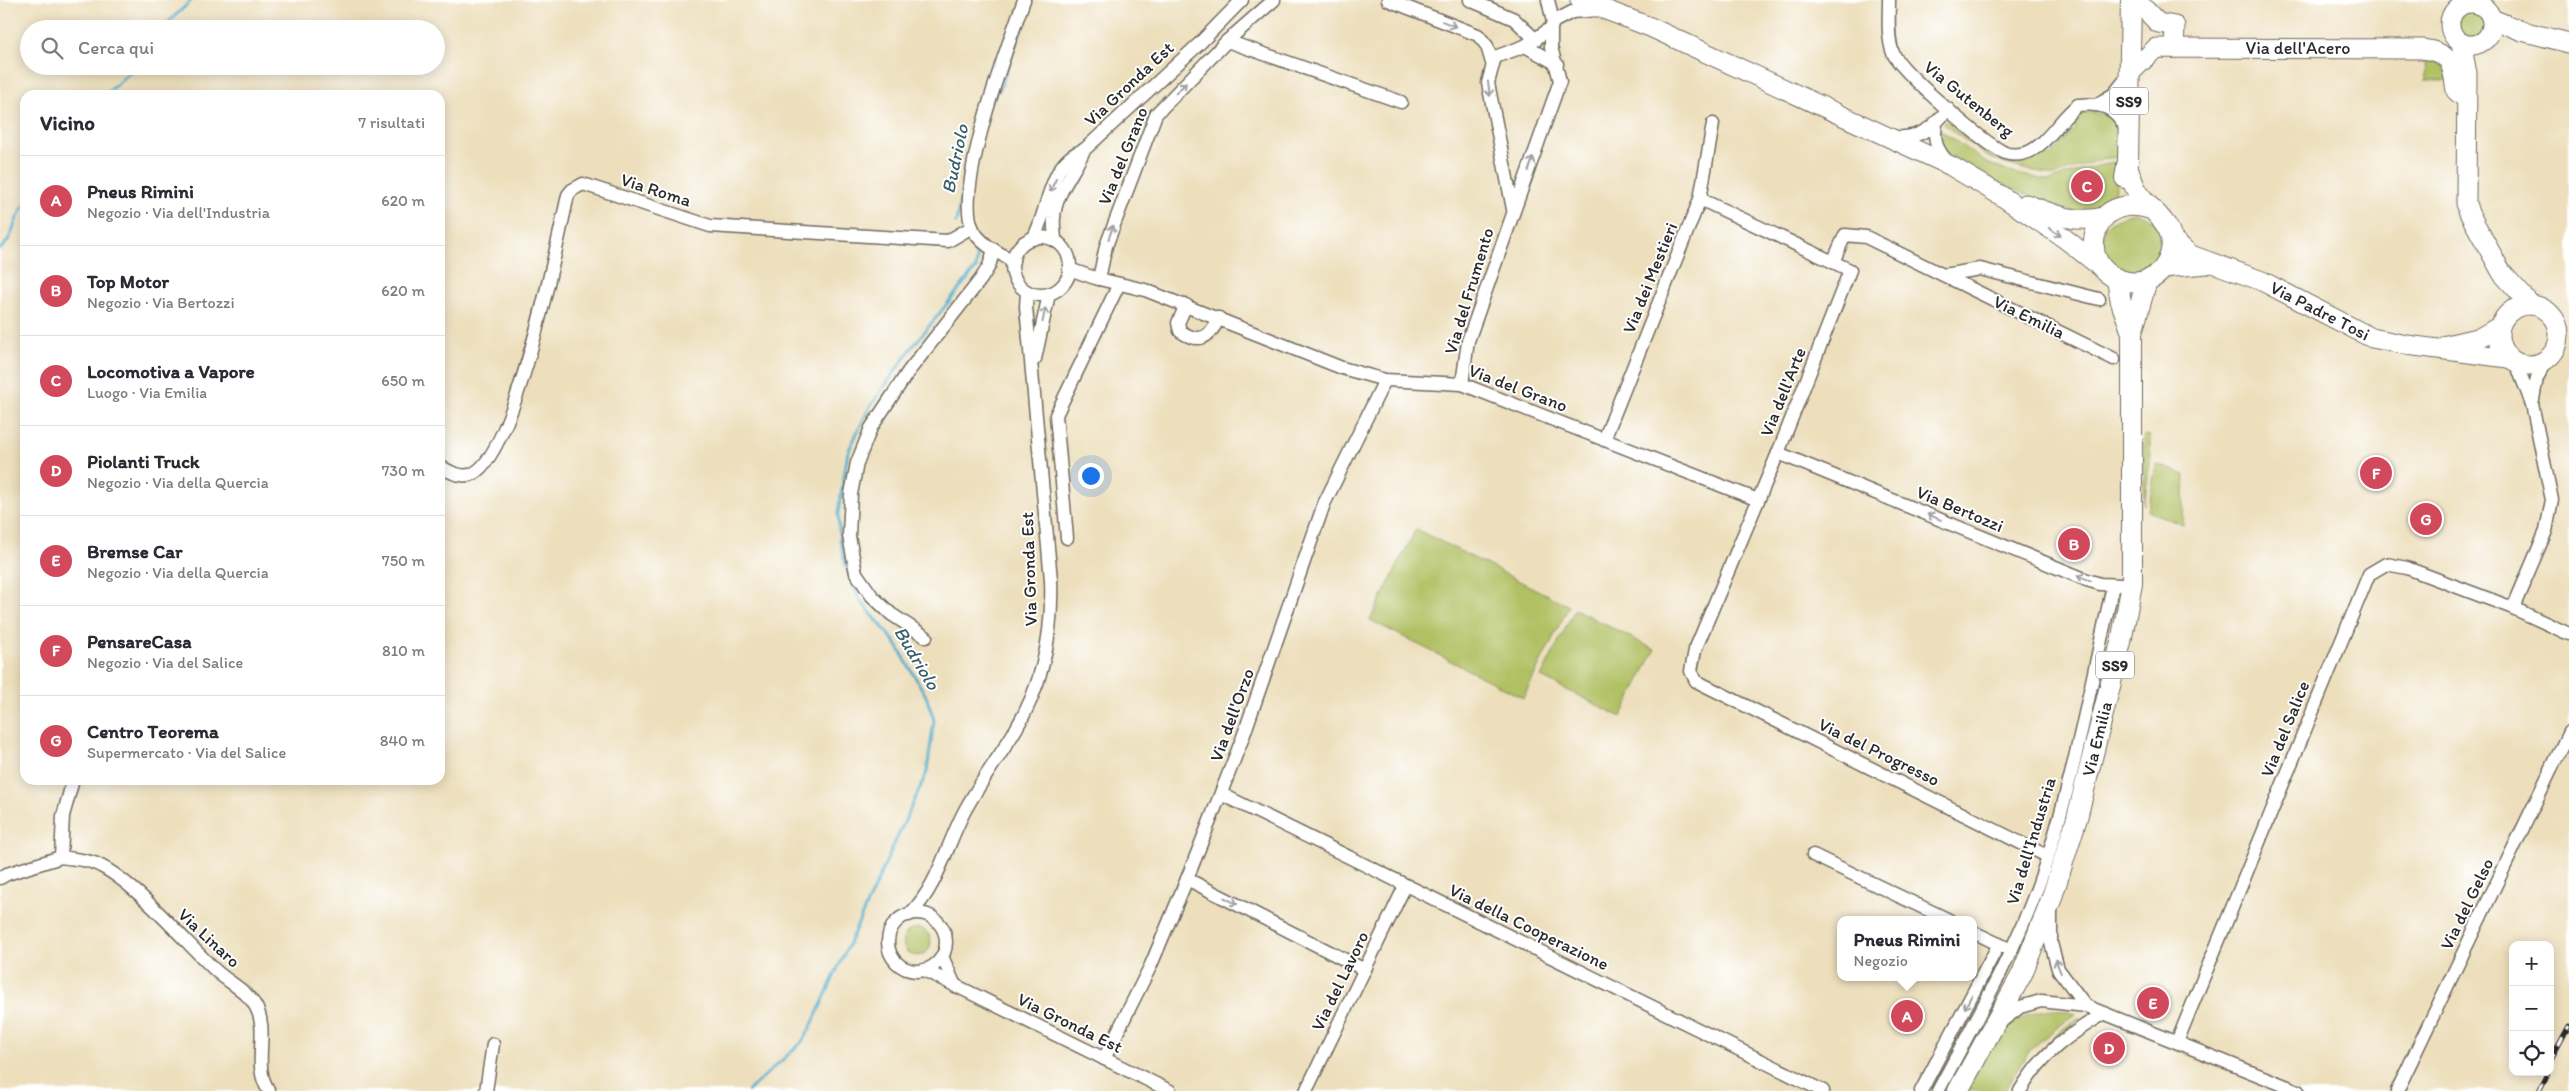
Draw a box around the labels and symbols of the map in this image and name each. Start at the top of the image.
one-way arrow [1441,20,1456,29]
street label: Via Gronda Est [1080,37,1178,131]
street label: Via dell'Acero [2246,37,2350,59]
street label: Via Gutenberg [1919,56,2019,143]
one-way arrow [1485,81,1495,97]
one-way arrow [1175,82,1187,94]
road number: SS9 [2110,88,2148,114]
street label: Via del Grano [1093,104,1153,208]
water label: Budriolo [936,121,974,196]
one-way arrow [1527,157,1536,172]
pin: C [2071,167,2103,205]
street label: Via Roma [618,168,695,212]
one-way arrow [1048,177,1058,192]
street label: Via dei Mestieri [1618,219,1682,337]
one-way arrow [1107,225,1116,240]
street label: Via del Frumento [1439,225,1499,357]
one-way arrow [2047,227,2061,237]
street label: Via Padre Tosi [2266,276,2374,346]
street label: Via Emilia [1990,290,2068,344]
one-way arrow [1040,308,1049,324]
street label: Via dell'Arte [1755,344,1811,440]
street label: Via del Grano [1465,359,1571,417]
pin: F [2360,454,2392,492]
your location [1078,463,1104,489]
street label: Via Bertozzi [1913,481,2007,537]
pin: G [2410,500,2442,538]
street label: Via Gronda Est [1016,511,1042,627]
one-way arrow [1927,511,1942,521]
pin: B [2058,525,2090,563]
one-way arrow [2077,573,2092,582]
water label: Budriolo [889,622,946,695]
road number: SS9 [2096,652,2134,678]
street label: Via dell'Orzo [1205,665,1259,765]
street label: Via del Salice [2256,678,2314,780]
street label: Via Emilia [2077,699,2117,779]
street label: Via del Progresso [1815,713,1943,791]
street label: Via dell'Industria [2001,774,2061,908]
street label: Via del Gelso [2435,855,2499,953]
street label: Via della Cooperazione [1446,879,1612,975]
one-way arrow [1223,897,1238,906]
street label: Via Linaro [173,904,245,972]
street label: Via del Lavoro [1306,928,1374,1034]
one-way arrow [2053,959,2062,974]
pin: E [2137,984,2169,1022]
street label: Via Gronda Est [1014,988,1126,1058]
one-way arrow [1963,995,1973,1010]
pin: A [1891,997,1923,1035]
pin: D [2093,1029,2125,1067]

